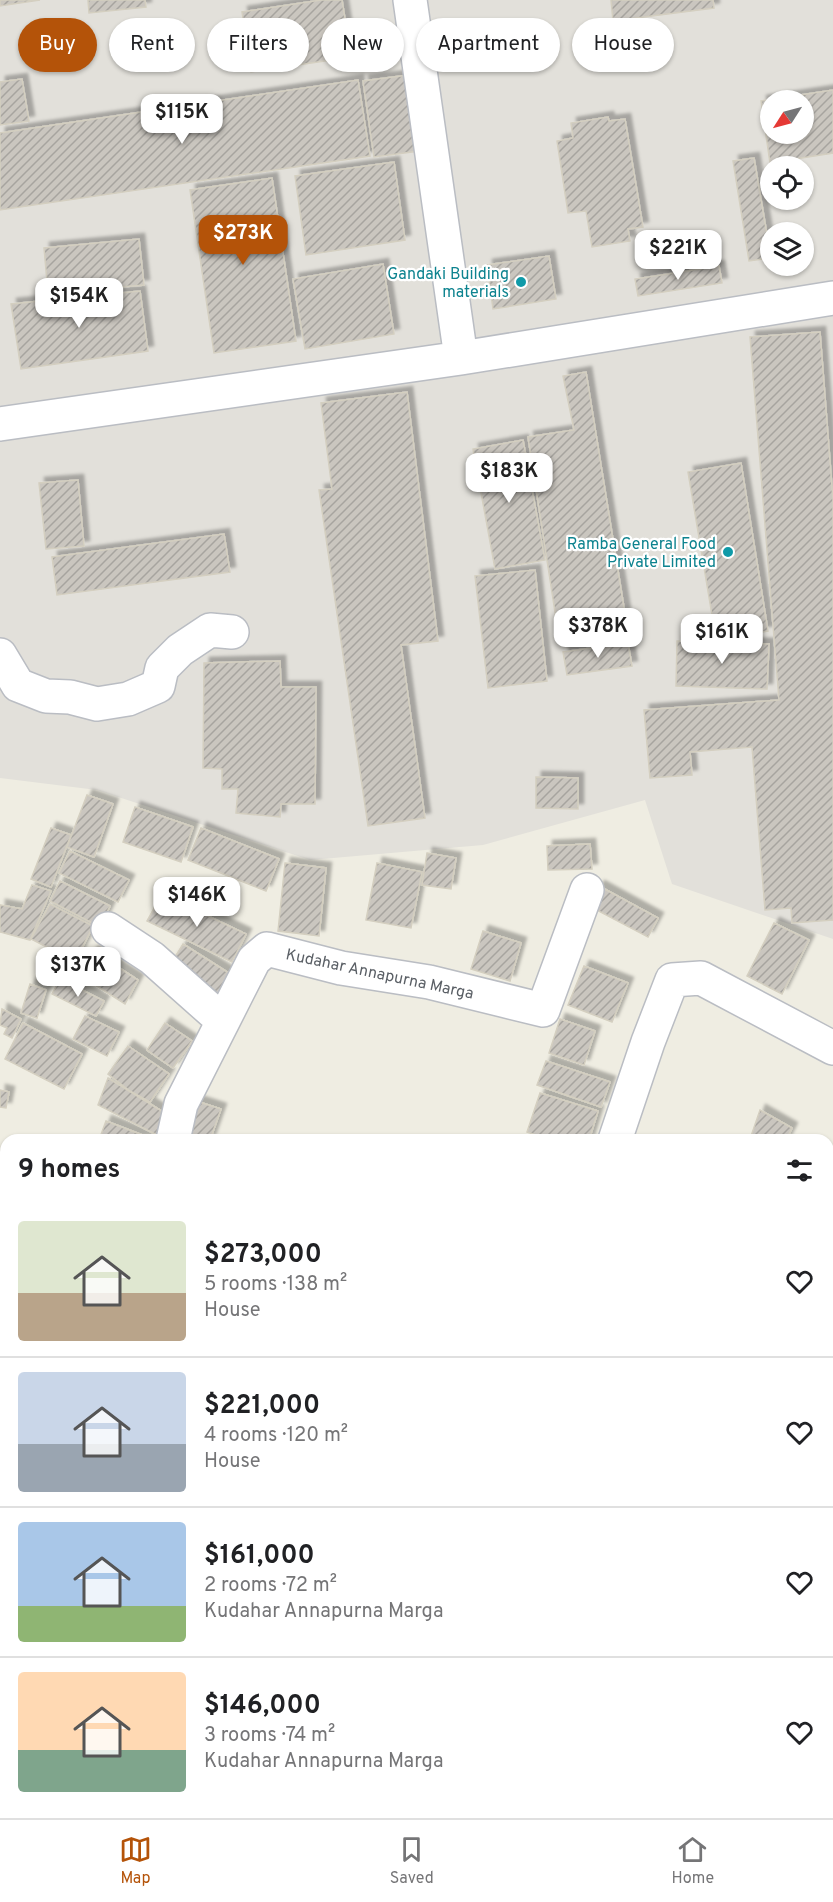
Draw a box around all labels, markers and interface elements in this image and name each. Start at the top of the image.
chip: Buy [18,18,97,72]
chip: Rent [109,18,195,72]
chip: Filters [207,18,309,72]
chip: New [321,18,404,72]
chip: Apartment [416,18,560,72]
chip: House [572,18,674,72]
north arrow [760,90,814,144]
map controls [760,90,814,276]
pin: $115K [140,94,224,145]
text: $115K [155,100,209,126]
button: locate [760,156,814,210]
pin: $273K [201,215,285,266]
text: $273K [213,221,273,247]
button: layers [760,222,814,276]
pin: $221K [636,230,720,281]
text: $221K [649,236,707,262]
place label: Gandaki Building materials [387,265,509,303]
marker: Gandaki Building materials [514,275,528,289]
pin: $154K [37,278,121,329]
text: $154K [49,284,109,310]
pin: $183K [467,453,551,504]
text: $183K [480,459,538,485]
place label: Ramba General Food Private Limited [567,535,716,573]
marker: Ramba General Food Private Limited [721,545,735,559]
pin: $378K [556,608,640,659]
text: $378K [568,614,628,640]
pin: $161K [680,614,764,665]
text: $161K [695,620,749,646]
pin: $146K [155,877,239,928]
text: $146K [167,883,227,909]
street label: Kudahar Annapurna Marga [284,945,475,1005]
pin: $137K [36,947,120,998]
text: $137K [50,953,106,979]
text: 9 homes [18,1154,120,1187]
icon: filters [783,1154,816,1187]
text: $273,000 [204,1239,322,1272]
icon: home [66,1245,138,1317]
icon: heart [783,1265,816,1298]
text: 5 rooms · 138 m² [204,1272,347,1298]
text: House [204,1298,260,1324]
text: $221,000 [204,1390,320,1423]
icon: home [66,1396,138,1468]
icon: heart [783,1416,816,1449]
text: 4 rooms · 120 m² [204,1423,348,1449]
text: House [204,1449,260,1475]
text: $161,000 [204,1540,315,1573]
icon: home [66,1546,138,1618]
icon: heart [783,1566,816,1599]
text: 2 rooms · 72 m² [204,1573,337,1599]
text: Kudahar Annapurna Marga [204,1599,444,1625]
text: $146,000 [204,1690,321,1723]
icon: home [66,1696,138,1768]
icon: heart [783,1716,816,1749]
text: 3 rooms · 74 m² [204,1723,335,1749]
text: Kudahar Annapurna Marga [204,1749,444,1775]
tab: Map [119,1833,152,1889]
tab: Saved [390,1833,434,1889]
tab: Home [672,1833,714,1889]

